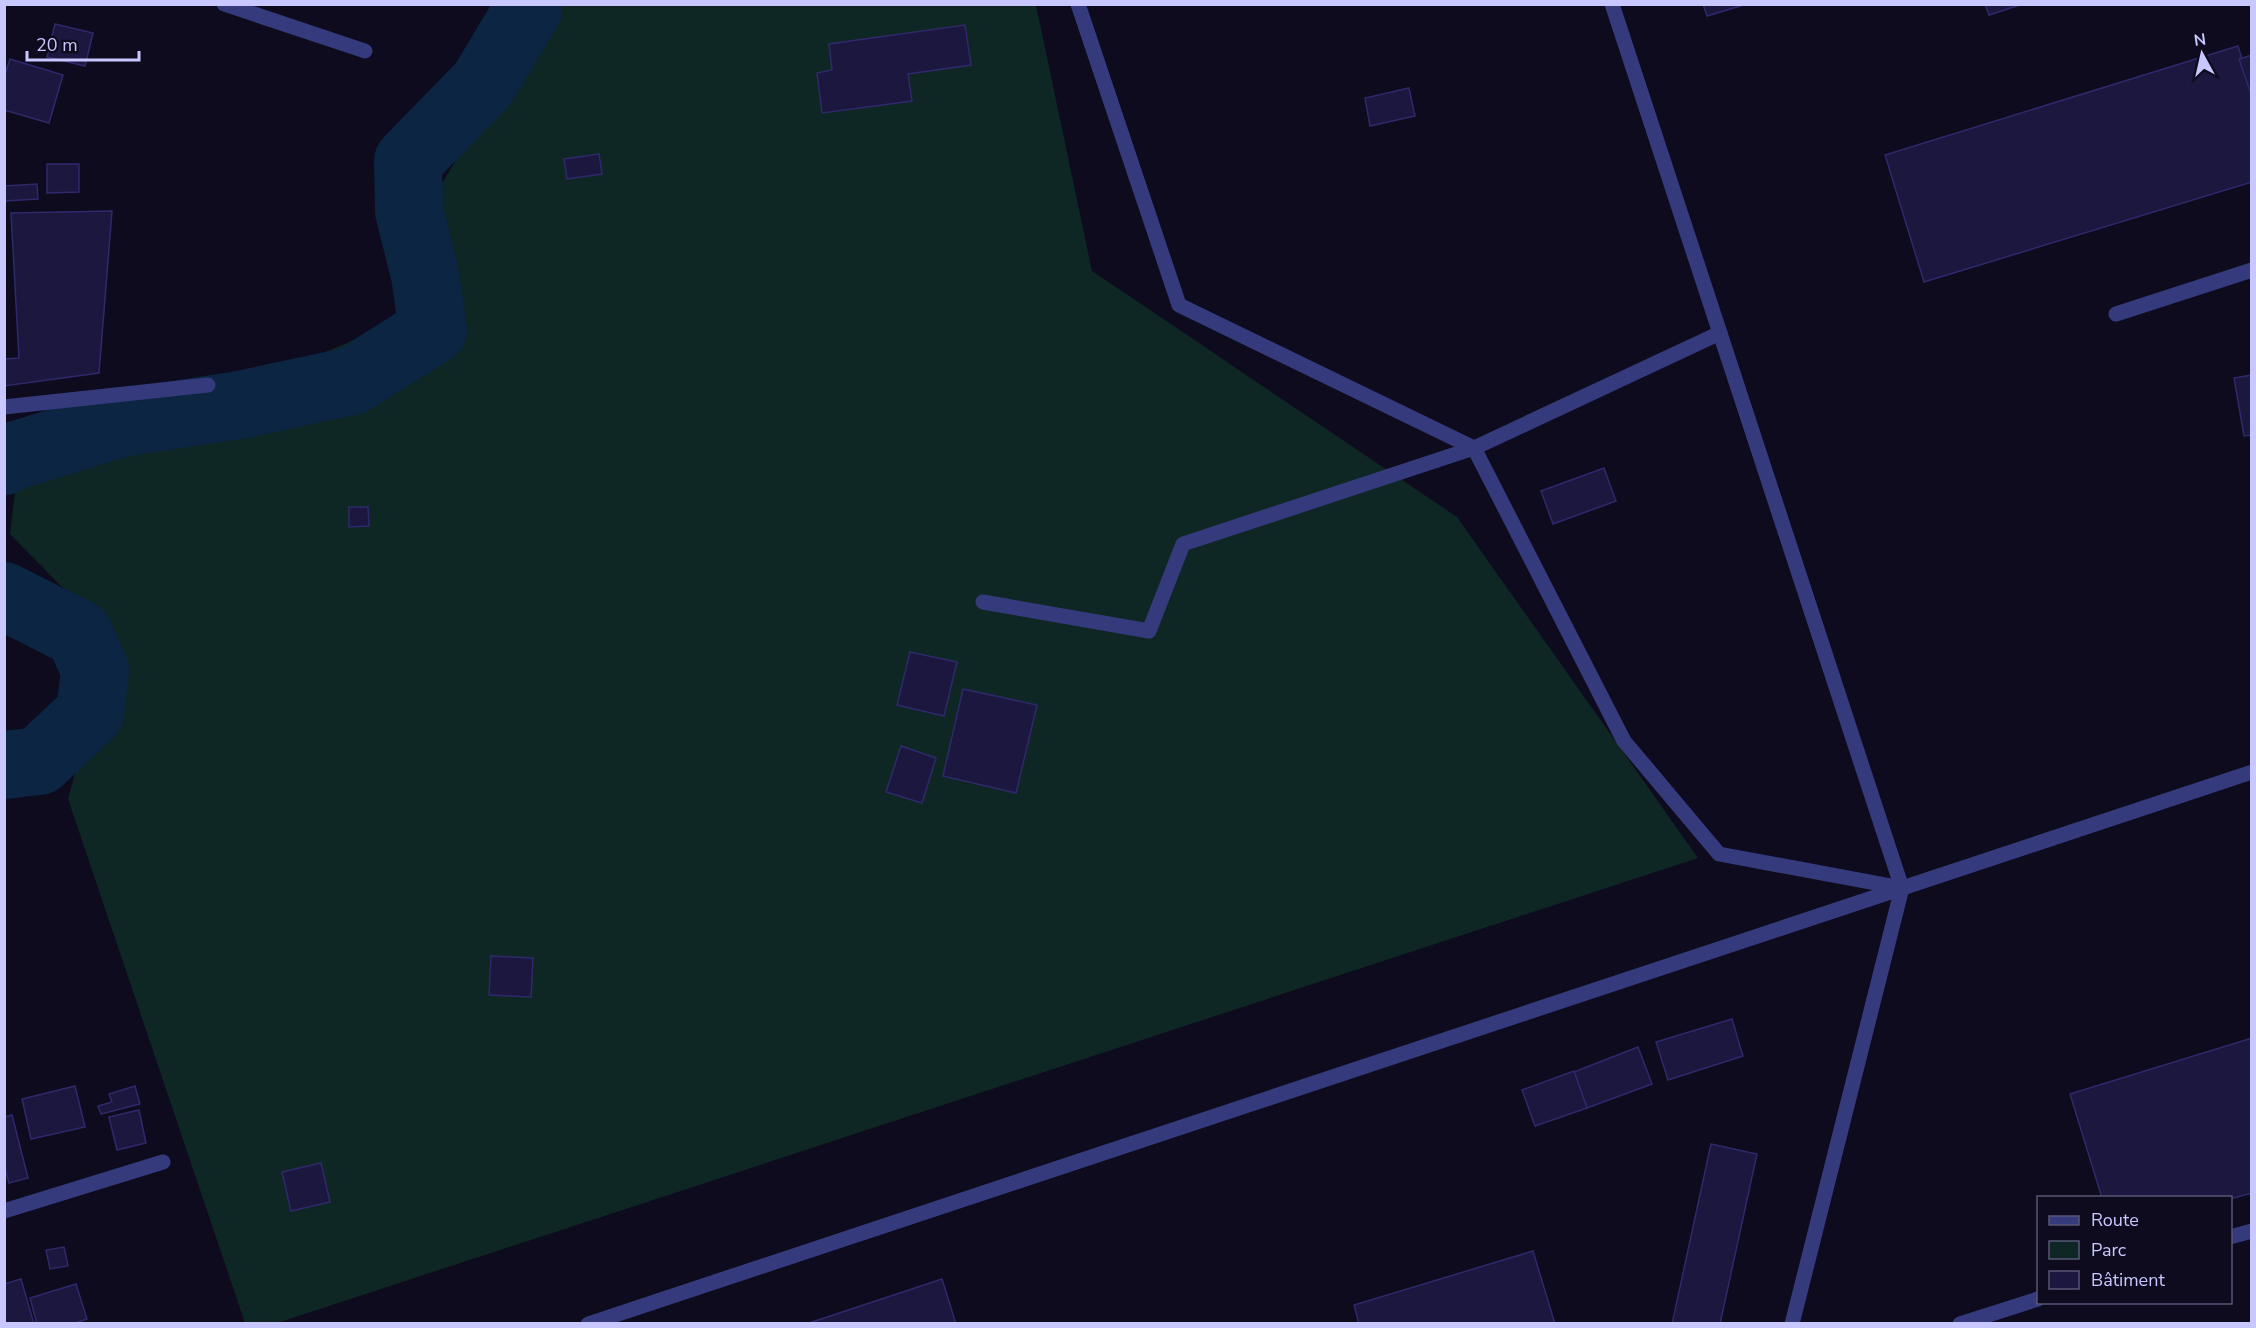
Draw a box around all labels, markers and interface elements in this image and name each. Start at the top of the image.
scale bar [27,24,140,62]
north arrow [2172,24,2232,84]
text: N [2193,28,2208,52]
text: 20 m [36,33,78,57]
legend [2037,1196,2232,1304]
text: Route [2091,1208,2139,1232]
text: Parc [2091,1238,2126,1262]
text: Bâtiment [2091,1268,2165,1292]

